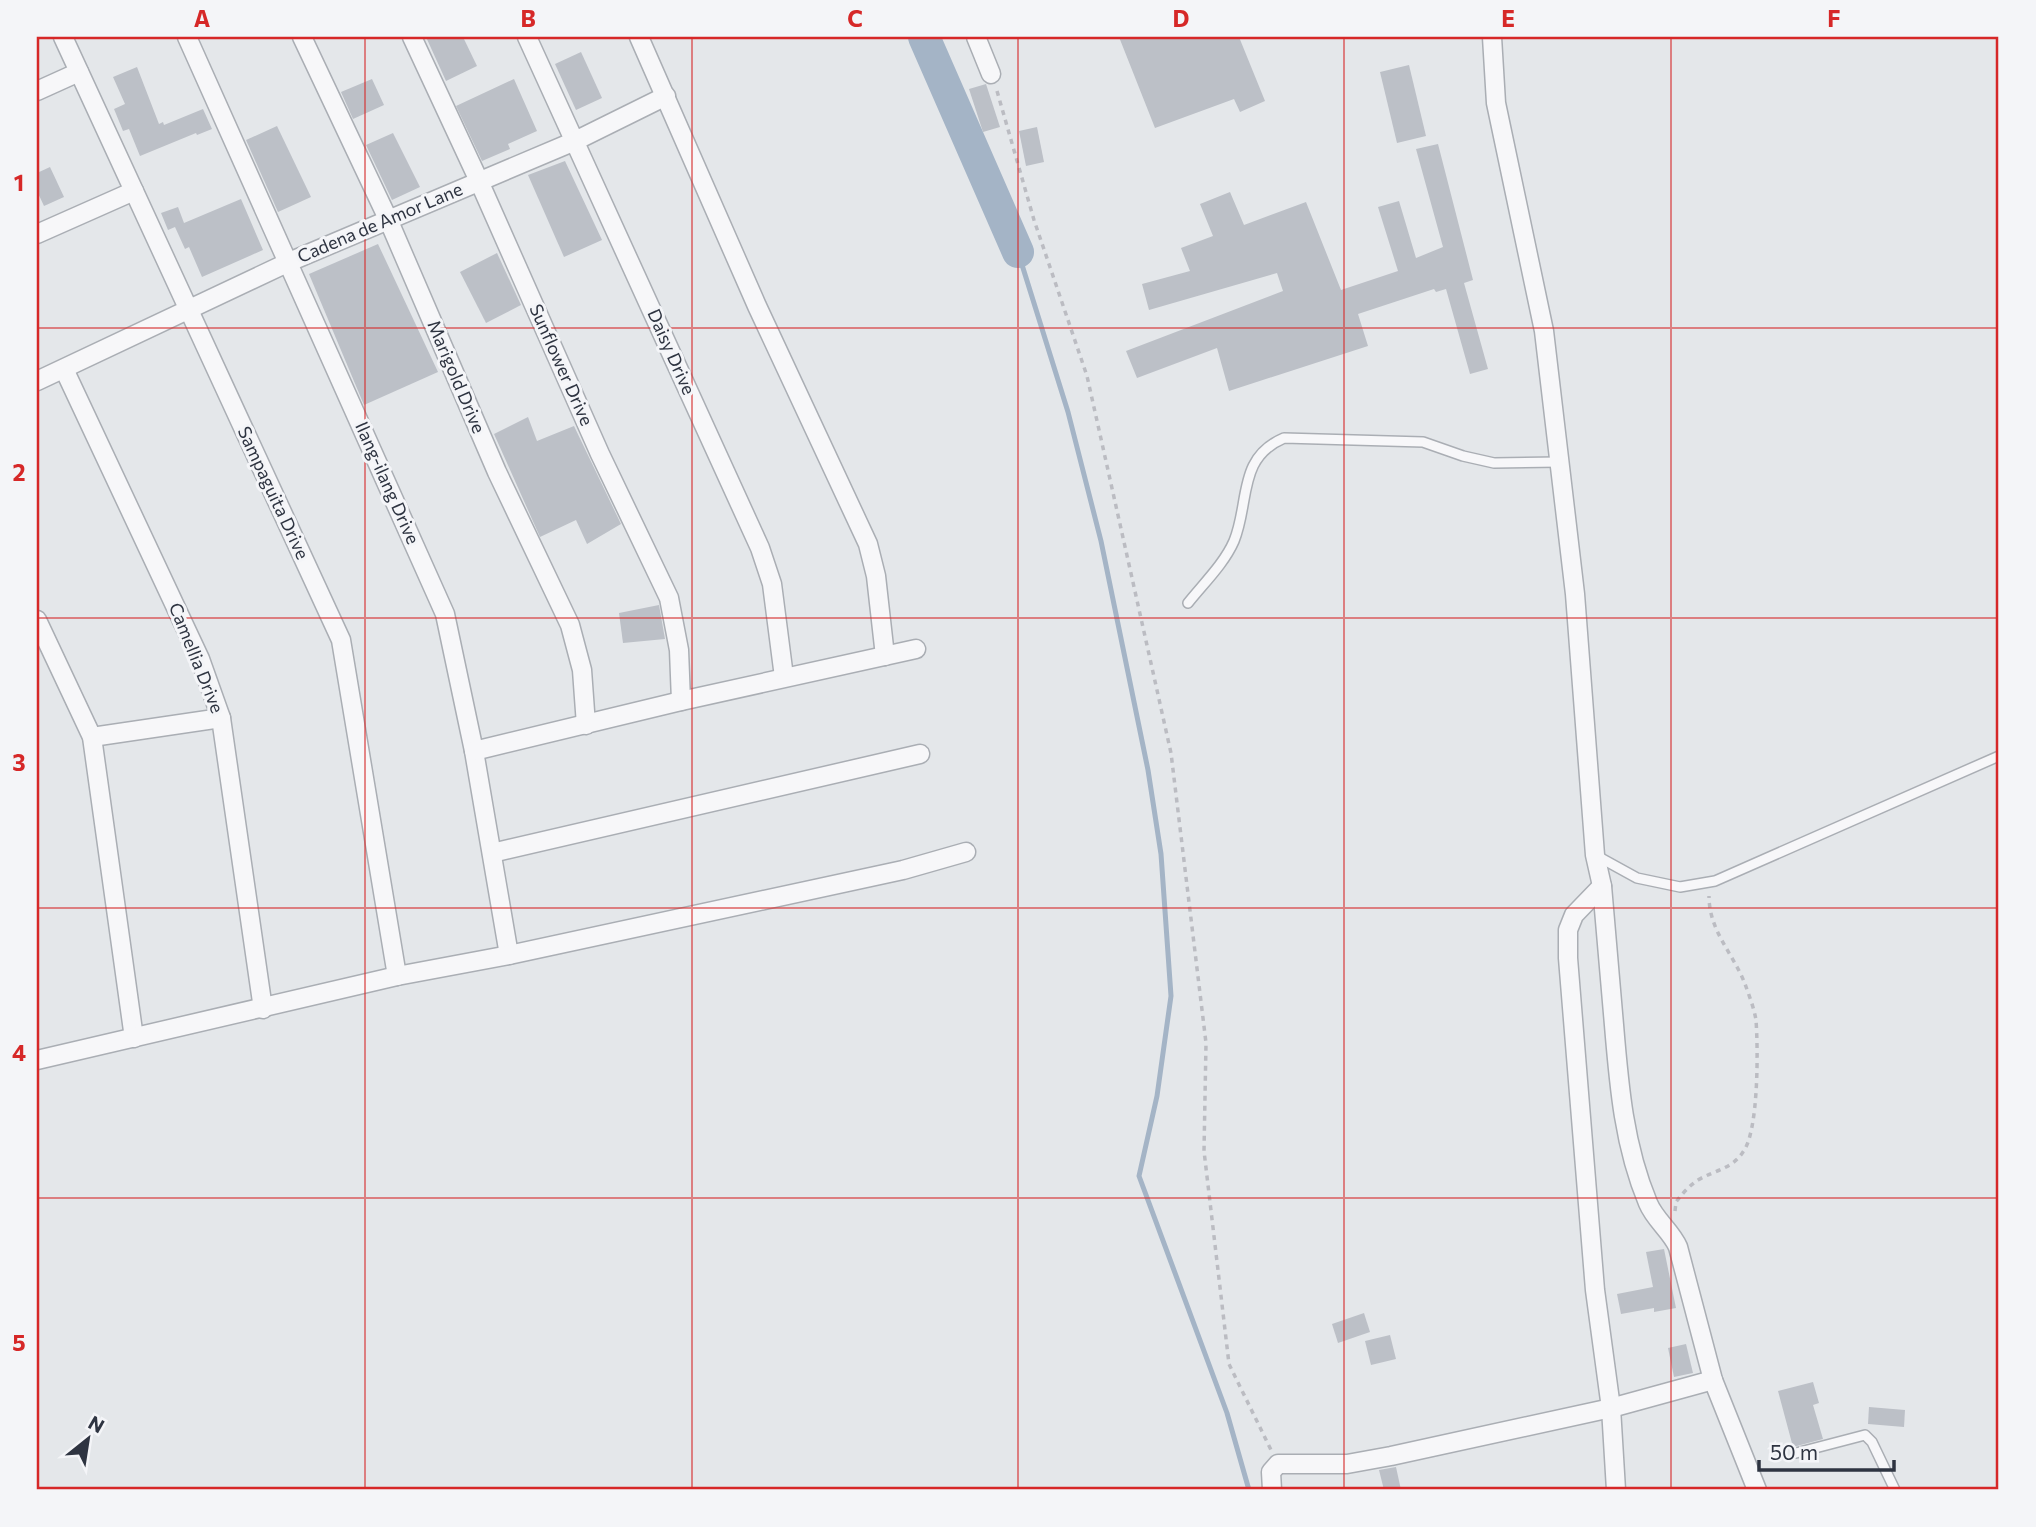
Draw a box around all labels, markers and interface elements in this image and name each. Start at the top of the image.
text: A [194,4,211,32]
text: B [520,4,536,32]
text: C [847,4,863,32]
text: D [1173,4,1190,32]
text: E [1501,4,1515,32]
text: F [1827,4,1841,32]
text: 1 [14,168,24,196]
street label: Cadena de Amor Lane [294,177,465,267]
street label: Sunflower Drive [525,300,599,429]
street label: Daisy Drive [643,305,701,398]
street label: Marigold Drive [423,317,491,436]
street label: Ilang-ilang Drive [351,418,425,547]
street label: Sampaguita Drive [234,423,314,562]
text: 2 [12,458,26,486]
street label: Camellia Drive [165,599,229,716]
text: 3 [12,748,26,776]
text: 4 [12,1038,26,1066]
text: 5 [12,1328,26,1356]
north arrow [52,1404,122,1474]
text: N [85,1410,109,1437]
scale bar [1759,1429,1894,1473]
text: 50 m [1770,1439,1818,1464]

